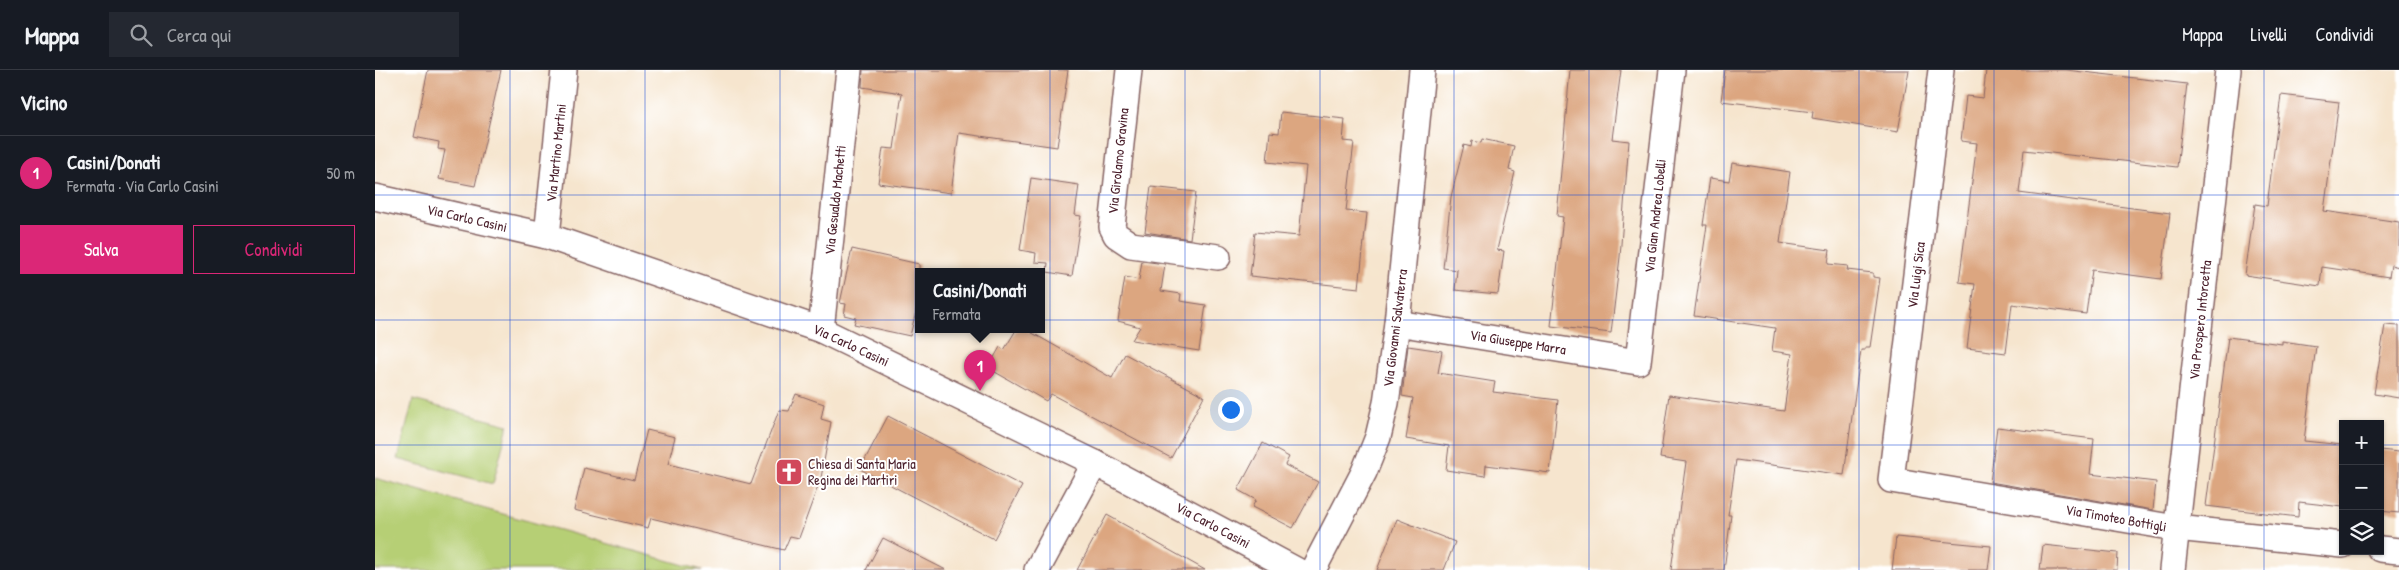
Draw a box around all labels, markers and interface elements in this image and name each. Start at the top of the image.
search box [109,12,459,57]
text: Mappa [25,19,79,51]
icon: search [127,21,155,49]
text: Cerca qui [167,22,232,48]
text: Mappa [2182,22,2223,47]
text: Livelli [2251,22,2287,47]
text: Condividi [2315,22,2374,47]
text: Vicino [20,88,67,117]
street label: Via Martino Martini [541,103,570,203]
street label: Via Girolamo Gravina [1102,107,1133,215]
street label: Via Gesualdo Machetti [819,144,850,256]
text: Casini/Donati [67,149,161,175]
street label: Via Gian Andrea Lobelli [1639,158,1670,274]
text: 1 [33,162,39,184]
text: 50 m [327,162,355,184]
text: Fermata · Via Carlo Casini [67,175,219,197]
street label: Via Carlo Casini [425,199,509,236]
button: Salva [20,225,183,274]
button: Condividi [193,225,355,274]
street label: Via Luigi Sica [1902,240,1930,309]
street label: Via Prospero Intorcetta [2184,259,2216,381]
street label: Via Giovanni Salvaterra [1378,267,1411,388]
popup [915,268,1045,333]
text: Casini/Donati [933,277,1027,303]
text: Fermata [933,303,981,325]
street label: Via Carlo Casini [810,319,892,370]
street label: Via Giuseppe Marra [1469,325,1568,360]
pin: 1 [964,350,996,391]
your location [1218,397,1244,423]
map controls [2339,420,2384,555]
button: + [2339,420,2384,465]
place label: Chiesa di Santa Maria Regina dei Martiri [808,454,916,490]
church icon: Chiesa di Santa Maria Regina dei Martiri [774,457,804,487]
button: − [2339,465,2384,510]
street label: Via Carlo Casini [1173,497,1254,552]
street label: Via Timoteo Bottigli [2064,499,2168,537]
button: layers [2339,510,2384,555]

